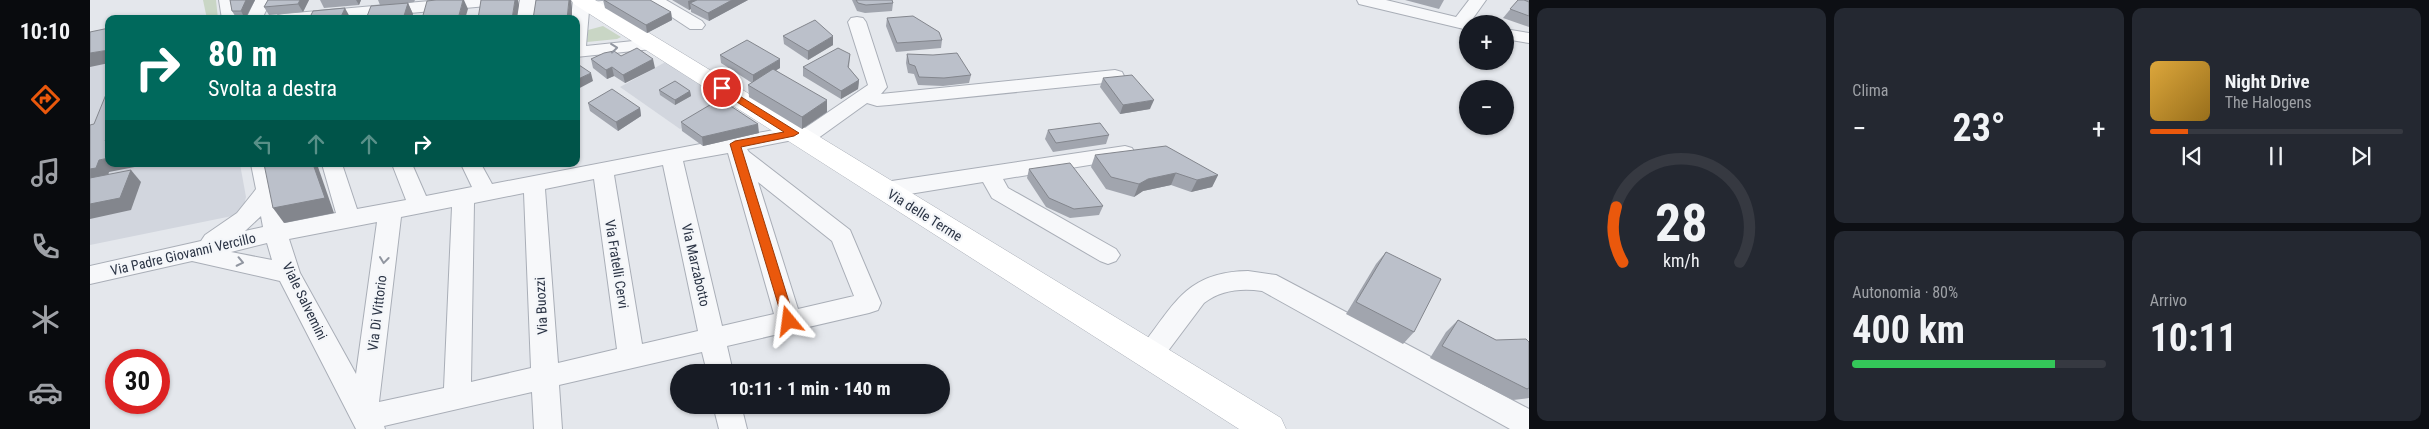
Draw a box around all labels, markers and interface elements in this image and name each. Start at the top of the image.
map controls [1459,15,1514,135]
button: + [1459,15,1514,70]
text: 10:10 [20,19,70,44]
text: 80 m [208,34,277,75]
icon: right [125,35,190,100]
one-way arrow [610,43,618,54]
pin [701,67,743,109]
text: Night Drive [2225,70,2310,93]
icon: arrive [708,74,736,102]
text: Svolta a destra [208,76,337,101]
button: − [1459,80,1514,135]
text: Clima [1852,81,1888,100]
icon: directions [28,82,63,117]
text: The Halogens [2225,93,2312,112]
text: 23° [1952,106,2006,150]
text: − [1852,112,1866,145]
text: + [2092,112,2106,145]
icon: left [249,130,277,158]
icon: ahead [302,130,330,158]
icon: ahead [355,130,383,158]
icon: right [408,130,436,158]
icon: previous [2178,142,2206,170]
icon: pause [2262,142,2290,170]
icon: next [2347,142,2375,170]
icon: music [28,155,63,190]
street label: Via delle Terme [885,186,966,245]
text: 28 [1655,193,1708,254]
street label: Via Fratelli Cervi [602,218,632,310]
street label: Via Marzabotto [679,222,713,308]
icon: phone [28,229,63,264]
street label: Via Padre Giovanni Vercillo [109,229,257,279]
text: km/h [1663,250,1700,271]
one-way arrow [379,256,390,264]
one-way arrow [236,257,245,267]
street label: Viale Salvemini [279,260,331,342]
street label: Via Di Vittorio [364,274,390,352]
street label: Via Buozzi [531,277,551,335]
text: Autonomia · 80% [1852,283,1958,302]
text: Arrivo [2150,291,2187,310]
position arrow [762,294,814,346]
icon: climate [28,302,63,337]
text: 400 km [1852,308,1965,352]
text: 10:11 [2150,316,2237,360]
speed limit sign: 30 [105,349,170,414]
icon: car [28,375,63,410]
text: 10:11 · 1 min · 140 m [729,377,891,400]

